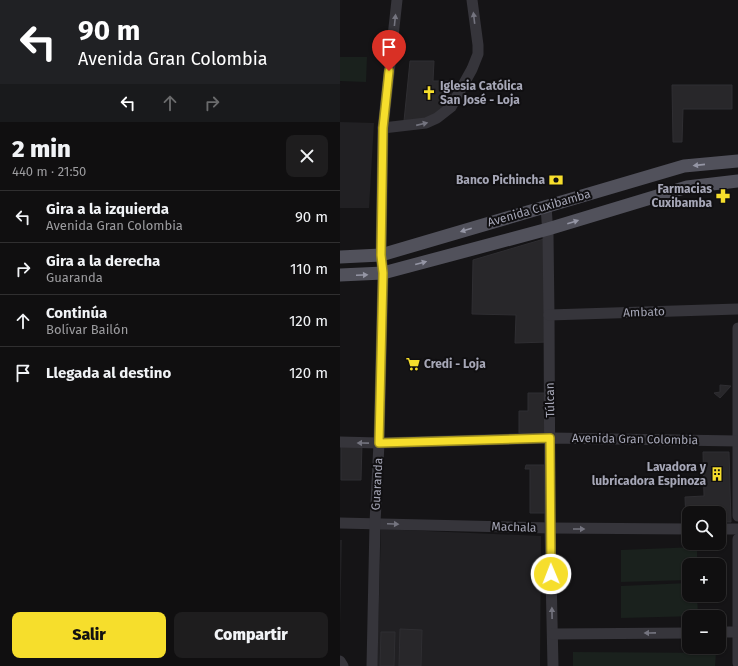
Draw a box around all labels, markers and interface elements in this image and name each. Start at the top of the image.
one-way arrow [471,12,477,24]
text: 90 m [78,14,140,47]
one-way arrow [392,14,398,27]
icon: left [12,16,64,68]
pin [372,30,406,71]
icon: arrive [378,36,400,58]
text: Avenida Gran Colombia [78,48,268,70]
place label: Iglesia Católica San José - Loja [440,79,523,107]
church icon: Iglesia Católica San José - Loja [421,85,437,101]
icon: left [117,92,139,114]
icon: ahead [159,92,181,114]
icon: right [201,92,223,114]
one-way arrow [416,120,428,126]
text: 2 min [12,135,71,163]
button: close [286,135,328,177]
one-way arrow [693,162,705,168]
text: 440 m · 21:50 [12,164,86,179]
bank icon: Banco Pichincha [548,172,564,188]
place label: Banco Pichincha [456,173,545,187]
place label: Farmacias Cuxibamba [652,182,712,210]
street label: Avenida Cuxibamba [486,187,592,229]
pharmacy icon: Farmacias Cuxibamba [715,188,731,204]
text: Gira a la izquierda [46,200,169,218]
icon: left [12,206,34,228]
text: 90 m [295,208,328,226]
text: Avenida Gran Colombia [46,218,183,233]
one-way arrow [568,218,580,224]
one-way arrow [460,227,472,233]
text: Gira a la derecha [46,252,160,270]
icon: right [12,258,34,280]
text: 110 m [290,260,328,278]
one-way arrow [415,260,427,266]
text: Guaranda [46,270,103,285]
one-way arrow [356,271,368,278]
text: Continúa [46,304,107,322]
street label: Ambato [623,304,665,320]
icon: ahead [12,310,34,332]
text: 120 m [289,312,328,330]
text: Bolívar Bailón [46,322,128,337]
supermarket icon: Credi - Loja [405,356,421,372]
place label: Credi - Loja [424,357,486,371]
icon: arrive [12,362,34,384]
text: Llegada al destino [46,364,171,382]
text: 120 m [289,364,328,382]
street label: Túlcan [543,382,557,418]
street label: Avenida Gran Colombia [572,431,698,447]
one-way arrow [356,440,369,446]
street label: Guaranda [369,457,385,511]
place label: Lavadora y lubricadora Espinoza [592,460,707,488]
building icon: Lavadora y lubricadora Espinoza [709,466,725,482]
map controls [682,506,726,654]
button: search [682,506,726,550]
street label: Machala [491,519,537,535]
one-way arrow [387,521,400,527]
one-way arrow [573,525,585,532]
position arrow [530,553,572,595]
button: + [682,558,726,602]
one-way arrow [549,606,555,619]
button: − [682,610,726,654]
button: Salir [12,612,166,658]
button: Compartir [174,612,328,658]
one-way arrow [643,630,656,636]

